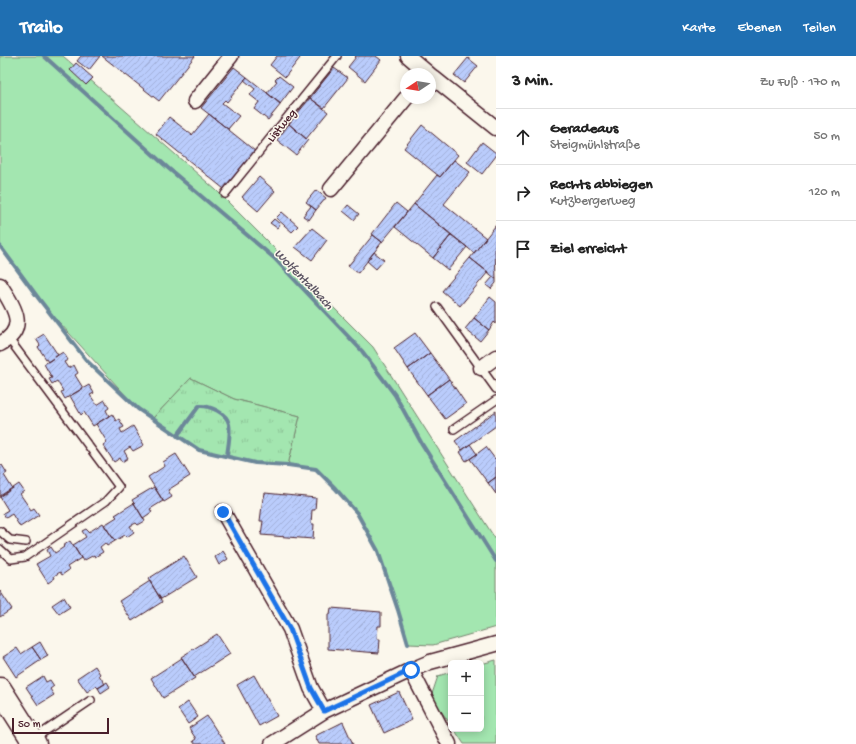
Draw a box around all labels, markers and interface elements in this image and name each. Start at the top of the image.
text: Trailo [20,17,63,40]
text: Karte [682,20,716,37]
text: Ebenen [738,20,781,37]
text: Teilen [803,20,836,37]
north arrow [400,68,436,104]
text: 3 Min. [512,72,554,92]
text: Zu Fuß · 170 m [760,75,840,90]
street label: Listweg [265,107,300,146]
text: Geradeaus [550,120,618,138]
icon: ahead [512,126,534,148]
text: 50 m [813,129,840,144]
text: Steigmühlstraße [550,138,640,153]
text: Rechts abbiegen [550,176,653,194]
icon: right [512,182,534,204]
text: 120 m [809,185,840,200]
text: Kutzbergerweg [550,194,635,209]
icon: arrive [512,238,534,260]
text: Ziel erreicht [550,240,626,258]
water label: Wolfentalbach [271,246,337,314]
route end [214,503,232,521]
map controls [448,660,484,732]
button: + [448,660,484,696]
route start [402,661,420,679]
button: − [448,696,484,732]
scale bar [12,716,109,735]
text: 50 m [18,719,40,731]

